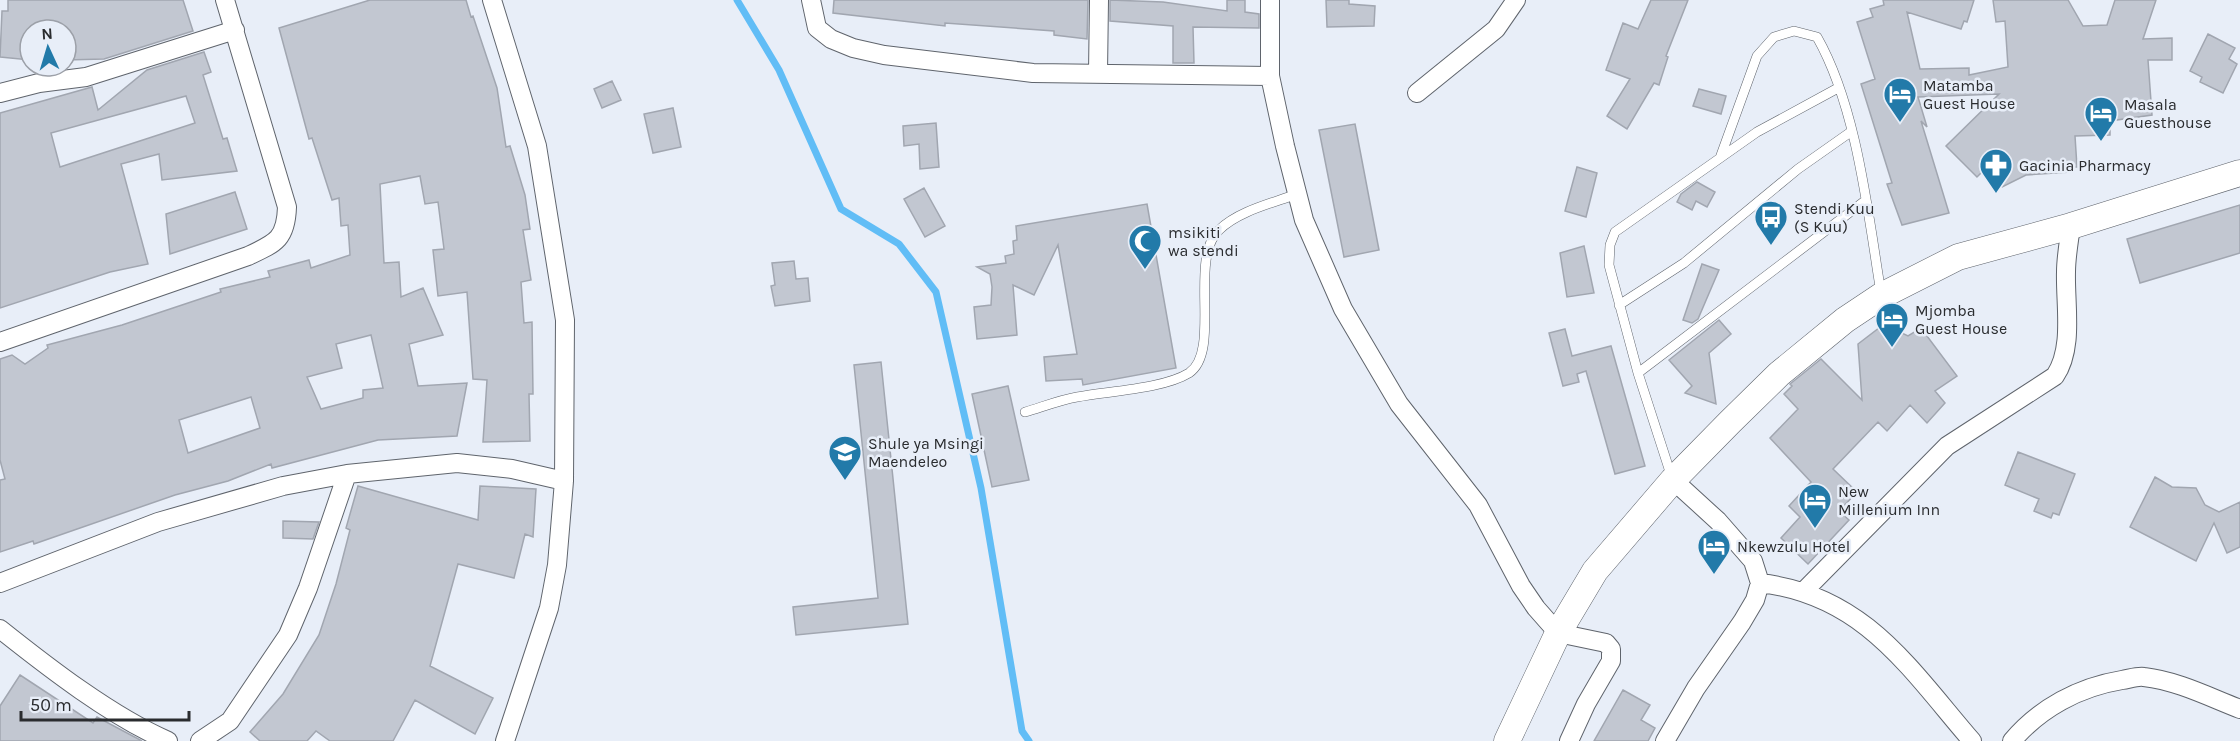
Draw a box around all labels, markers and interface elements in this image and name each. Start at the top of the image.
north arrow [18,18,78,78]
text: N [41,24,53,43]
hotel icon: Matamba Guest House [1882,76,1918,123]
place label: Matamba Guest House [1923,76,2015,113]
hotel icon: Masala Guesthouse [2083,95,2119,142]
place label: Masala Guesthouse [2124,95,2211,132]
pharmacy icon: Gacinia Pharmacy [1978,147,2014,194]
place label: Gacinia Pharmacy [2019,156,2151,175]
bus stop icon: Stendi Kuu (S Kuu) [1753,199,1789,246]
place label: Stendi Kuu (S Kuu) [1794,199,1875,236]
mosque icon: msikiti wa stendi [1127,223,1163,270]
place label: msikiti wa stendi [1168,223,1239,260]
hotel icon: Mjomba Guest House [1874,301,1910,348]
place label: Mjomba Guest House [1915,301,2007,338]
school or university icon: Shule ya Msingi Maendeleo [827,434,863,481]
place label: Shule ya Msingi Maendeleo [868,434,984,471]
hotel icon: New Millenium Inn [1797,482,1833,529]
place label: New Millenium Inn [1838,482,1940,519]
hotel icon: Nkewzulu Hotel [1696,528,1732,575]
place label: Nkewzulu Hotel [1737,537,1850,556]
scale bar [21,684,189,722]
text: 50 m [30,694,72,716]

